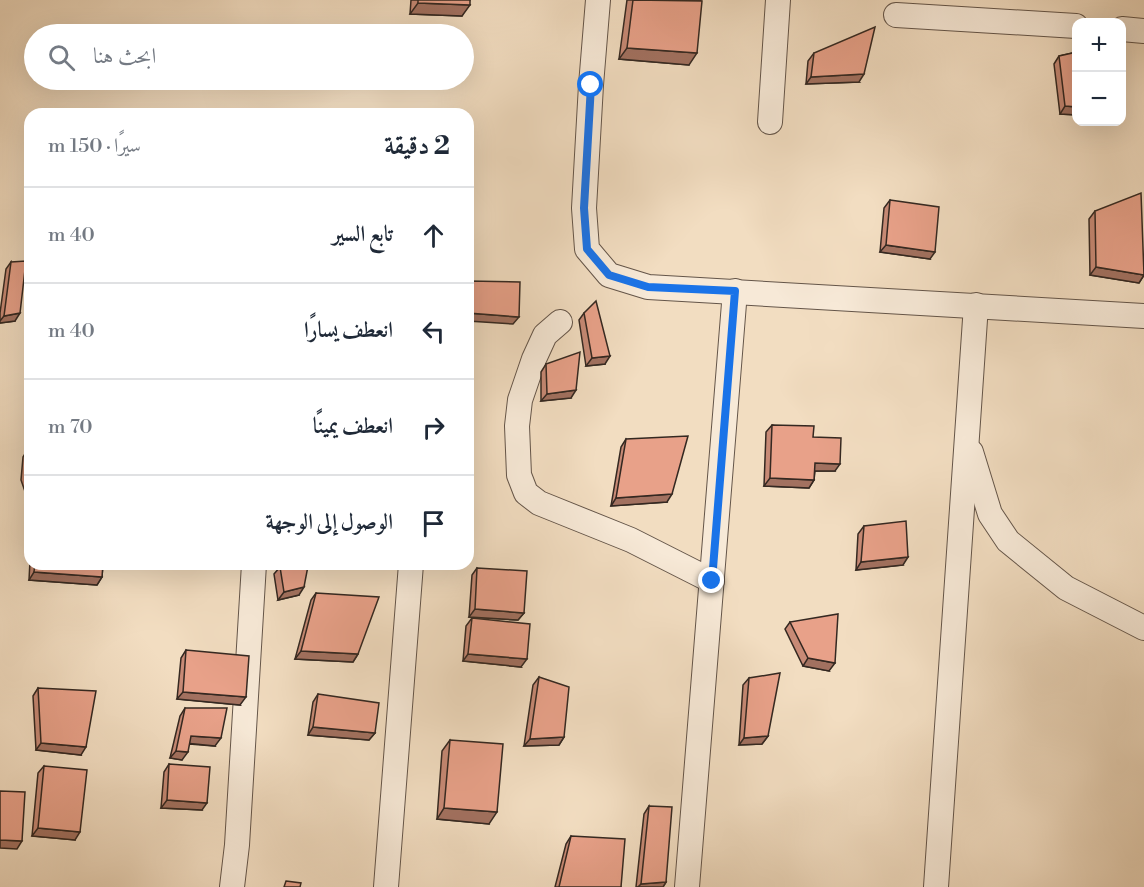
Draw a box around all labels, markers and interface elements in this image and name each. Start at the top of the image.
map controls [1072,18,1126,126]
button: + [1072,18,1126,72]
search box [24,24,474,90]
icon: search [45,41,78,74]
text: ابحث هنا [93,43,156,70]
route start [577,71,603,97]
button: − [1072,72,1126,126]
text: 2 دقيقة [384,130,450,162]
text: سيرًا · 150 m [48,134,141,159]
icon: ahead [417,219,450,252]
text: تابع السير [332,221,393,248]
text: 40 m [48,223,95,248]
icon: left [417,315,450,348]
text: انعطف يسارًا [304,317,393,344]
text: 40 m [48,319,95,344]
icon: right [417,411,450,444]
text: انعطف يمينًا [313,413,393,440]
text: 70 m [48,415,93,440]
icon: arrive [417,507,450,540]
text: الوصول إلى الوجهة [265,509,393,536]
route end [698,567,724,593]

